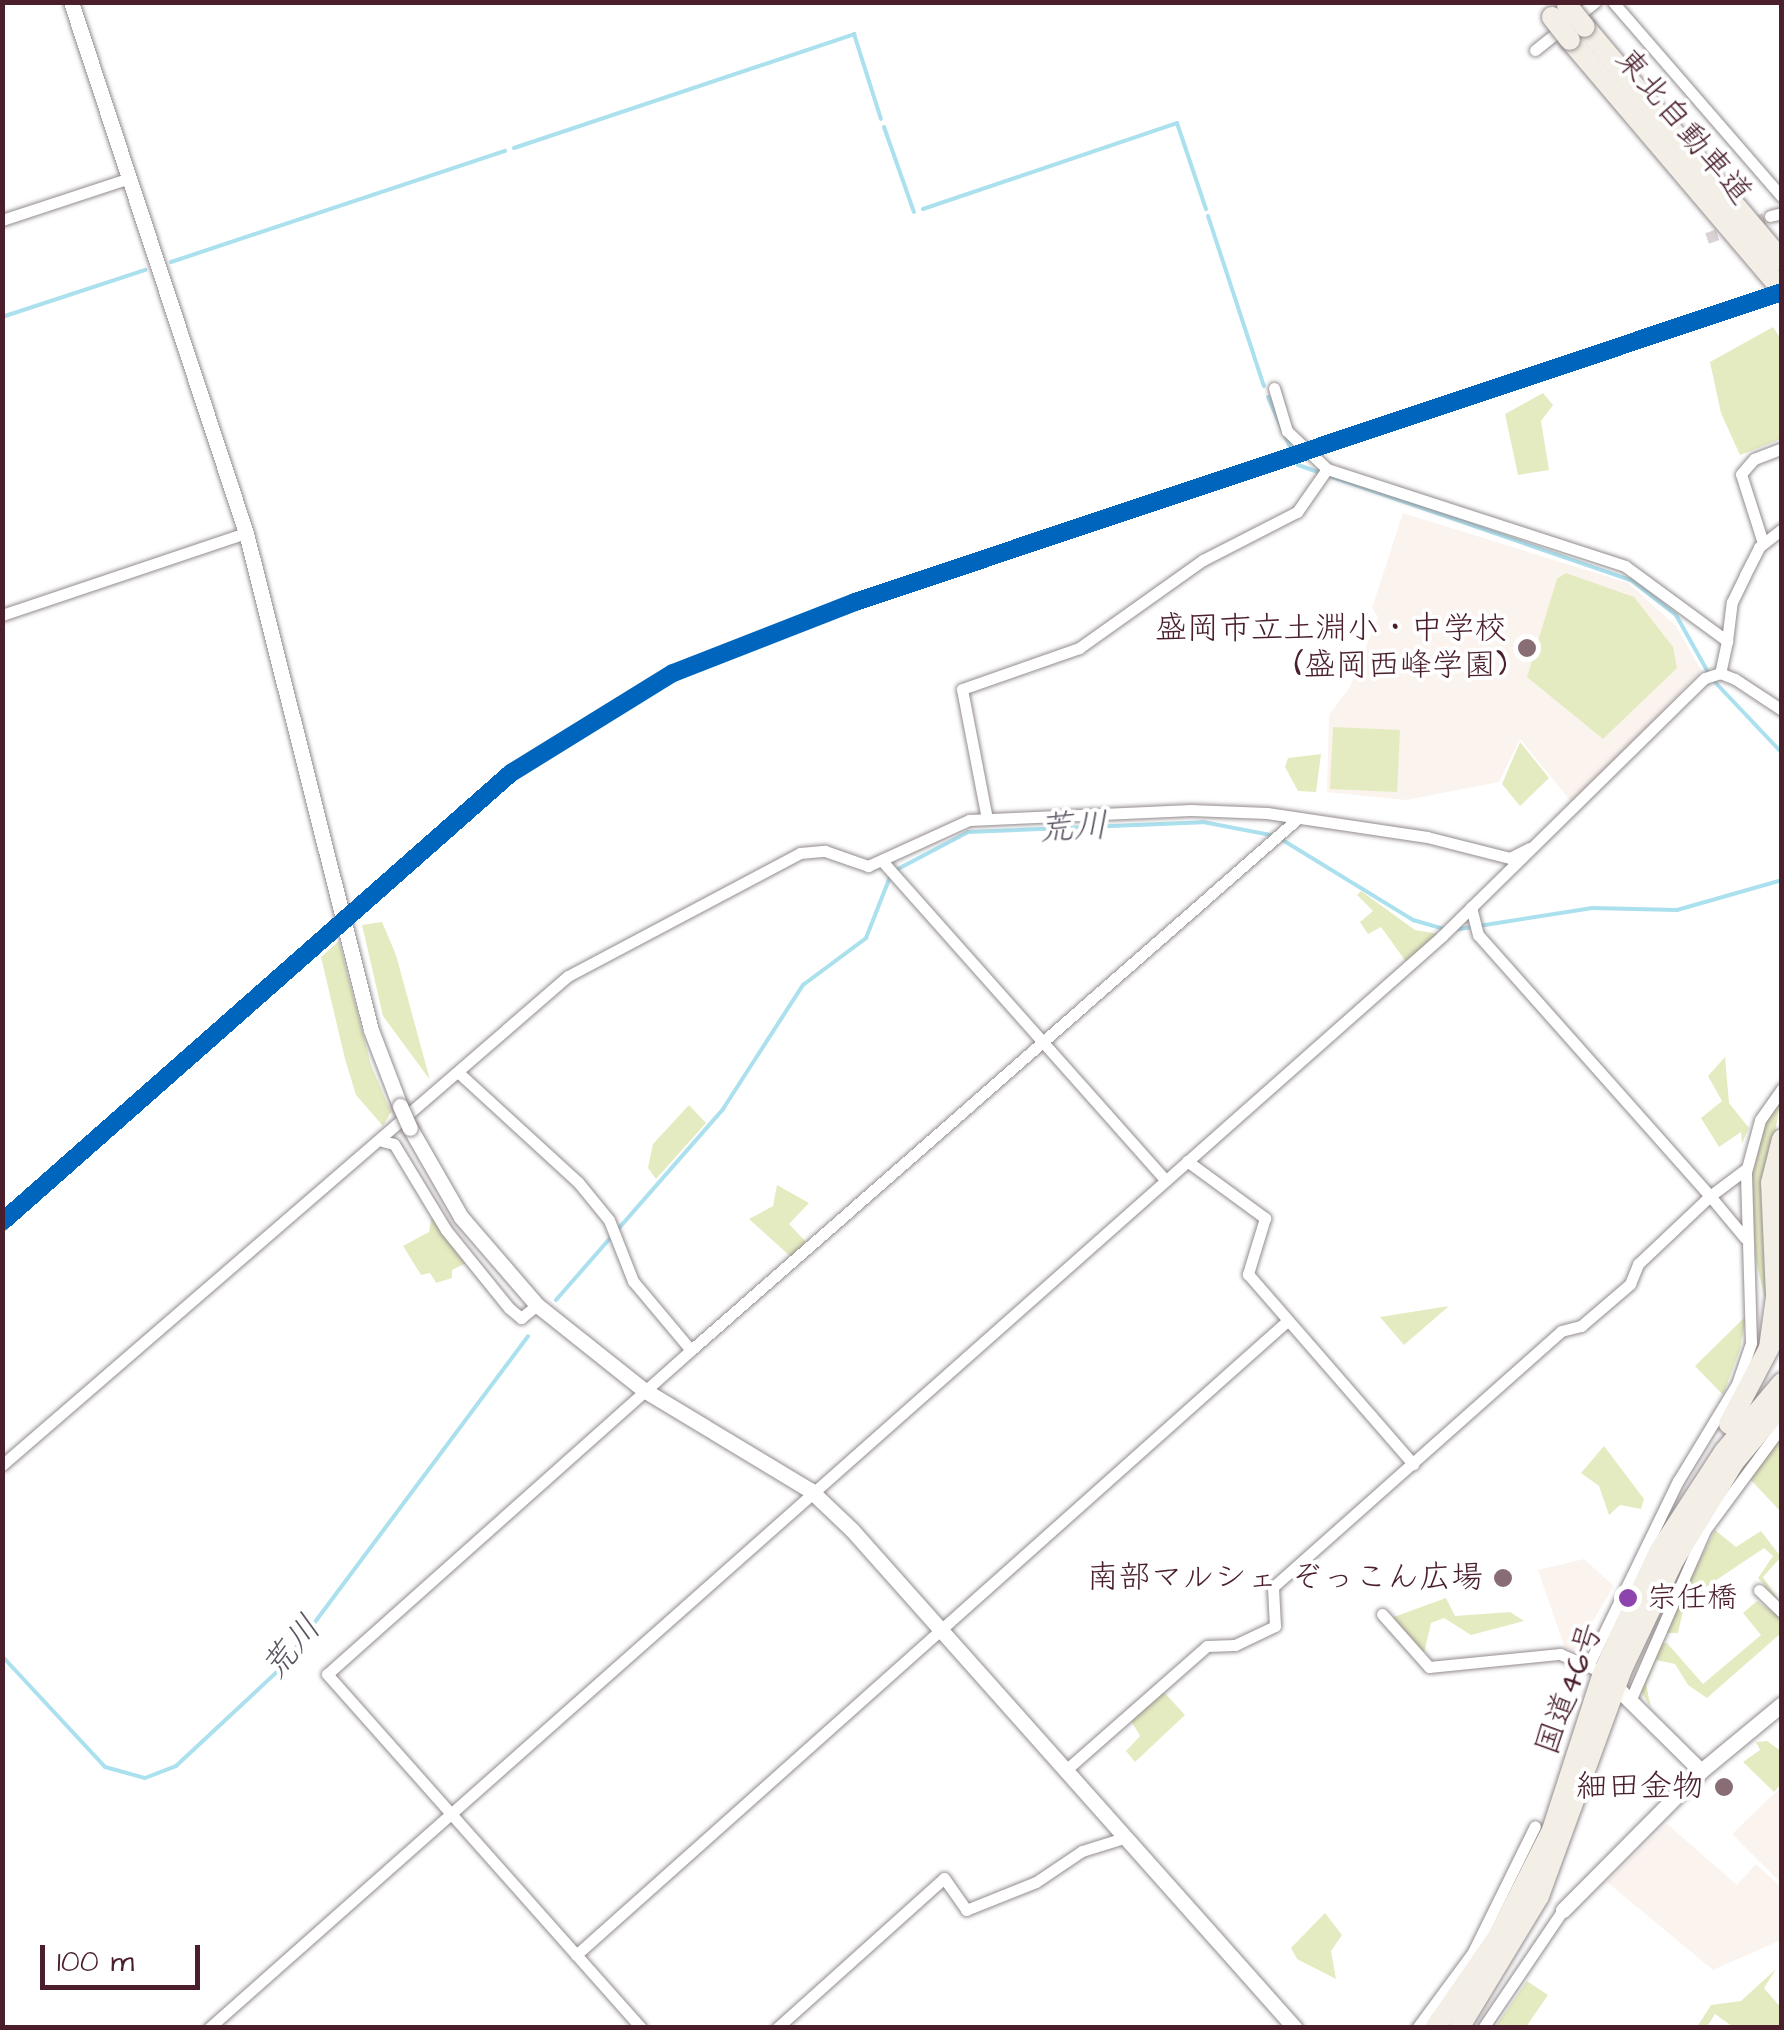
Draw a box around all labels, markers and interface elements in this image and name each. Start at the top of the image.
street label: 東北自動車道 [1607,41,1759,213]
place label: 盛岡市立土淵小・中学校 (盛岡西峰学園) [1155,611,1507,686]
marker: 盛岡市立土淵小・中学校 (盛岡西峰学園) [1516,637,1538,659]
water label: 荒川 [1037,805,1109,851]
place label: 南部マルシェ ぞっこん広場 [1086,1559,1483,1597]
marker: 南部マルシェ ぞっこん広場 [1492,1567,1514,1589]
place label: 宗任橋 [1647,1580,1737,1616]
marker: 宗任橋 [1618,1588,1638,1608]
water label: 荒川 [253,1608,331,1688]
street label: 国道46号 [1528,1618,1612,1760]
place label: 細田金物 [1576,1768,1704,1806]
marker: 細田金物 [1713,1776,1735,1798]
scale bar [45,1925,205,1987]
text: 100 m [57,1941,134,1983]

